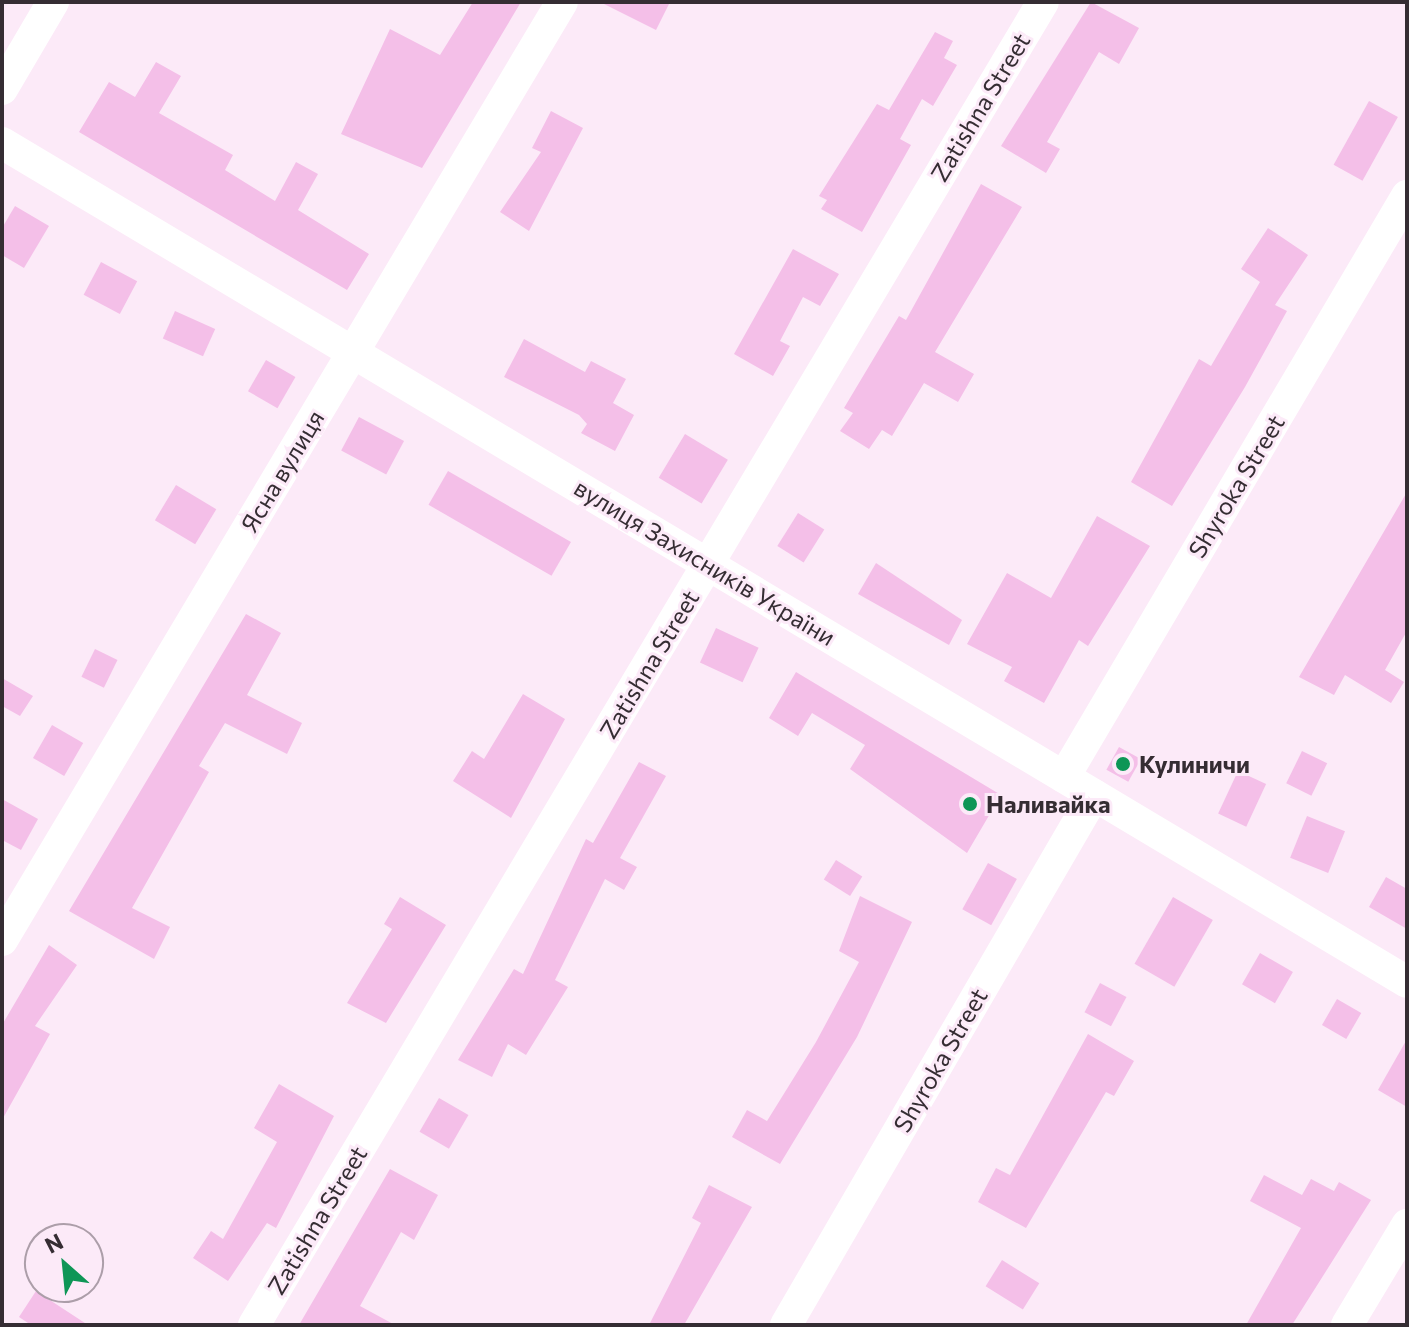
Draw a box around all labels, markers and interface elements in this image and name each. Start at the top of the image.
street label: Zatishna Street [924,28,1036,186]
street label: Ясна вулиця [234,405,330,537]
street label: Shyroka Street [1182,409,1290,563]
street label: вулиця Захисників України [569,473,841,651]
street label: Zatishna Street [593,585,705,743]
place label: Кулиничи [1139,750,1250,778]
marker: Кулиничи [1114,755,1132,773]
place label: Наливайка [986,790,1111,818]
marker: Наливайка [961,795,979,813]
street label: Shyroka Street [887,983,993,1137]
street label: Zatishna Street [261,1141,373,1299]
north arrow [24,1223,104,1303]
text: N [40,1227,67,1259]

